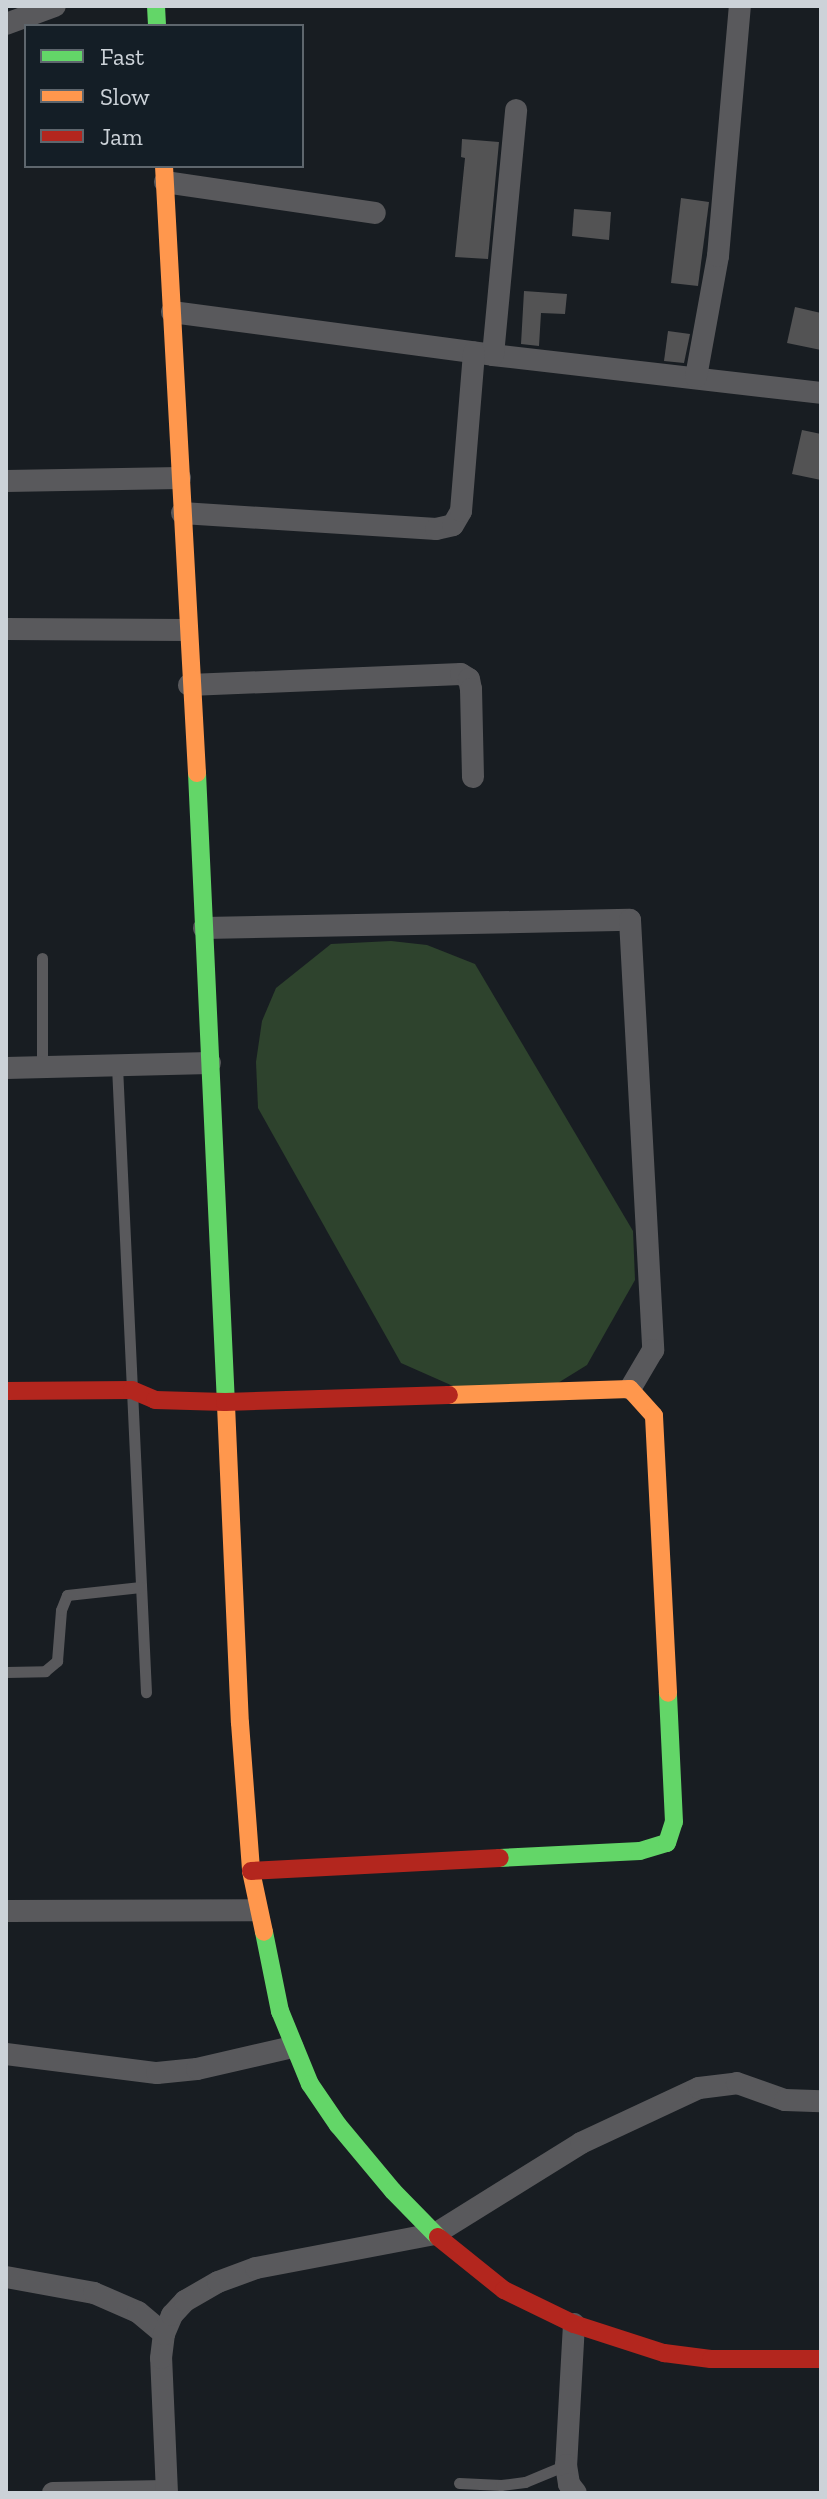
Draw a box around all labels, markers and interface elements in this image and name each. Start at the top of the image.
legend [24,24,304,168]
text: Fast [100,42,144,71]
text: Slow [100,82,150,111]
text: Jam [100,122,143,151]

